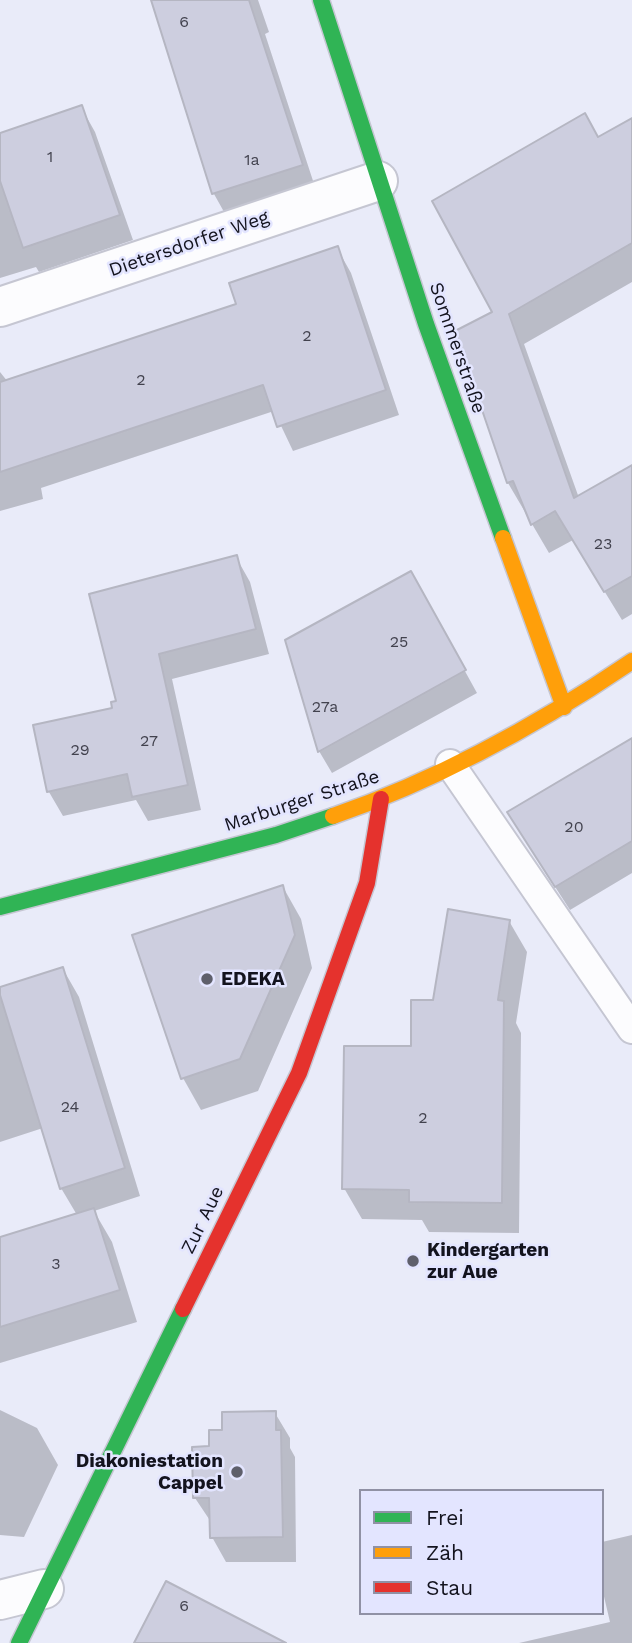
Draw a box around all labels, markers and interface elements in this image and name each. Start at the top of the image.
house number: 6 [179,12,189,32]
house number: 1 [47,147,53,167]
house number: 1a [244,150,260,170]
street label: Dietersdorfer Weg [106,206,272,282]
street label: Sommerstraße [424,280,490,416]
house number: 2 [302,326,312,346]
house number: 2 [136,370,146,390]
house number: 23 [594,534,612,554]
house number: 25 [390,632,408,652]
house number: 27a [312,697,338,717]
house number: 27 [140,731,158,751]
house number: 29 [70,740,90,760]
street label: Marburger Straße [221,765,383,837]
house number: 20 [564,817,584,837]
place label: EDEKA [221,968,285,990]
marker: EDEKA [199,971,215,987]
house number: 24 [61,1097,79,1117]
house number: 2 [418,1108,428,1128]
street label: Zur Aue [177,1182,229,1258]
place label: Kindergarten zur Aue [427,1239,549,1283]
marker: Kindergarten zur Aue [405,1253,421,1269]
house number: 3 [51,1254,61,1274]
place label: Diakoniestation Cappel [76,1450,223,1494]
marker: Diakoniestation Cappel [229,1464,245,1480]
legend [359,1489,604,1615]
text: Frei [426,1505,464,1530]
text: Zäh [426,1540,464,1565]
text: Stau [426,1575,473,1600]
house number: 6 [179,1596,189,1616]

